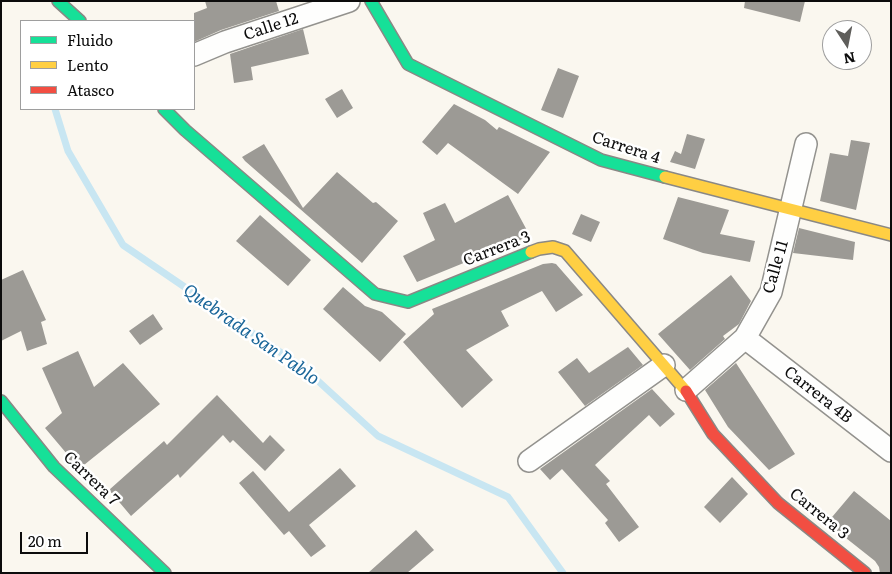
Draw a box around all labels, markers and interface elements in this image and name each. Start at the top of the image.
street label: Calle 12 [241,9,301,45]
legend [20,20,195,110]
north arrow [822,20,872,70]
text: Fluido [67,28,113,51]
text: N [842,48,857,70]
text: Lento [67,53,108,76]
text: Atasco [67,78,114,101]
street label: Carrera 4 [589,128,663,168]
street label: Carrera 3 [461,227,533,271]
street label: Calle 11 [759,238,793,296]
water label: Quebrada San Pablo [179,280,323,390]
street label: Carrera 4B [780,362,856,428]
street label: Carrera 7 [59,448,123,510]
street label: Carrera 3 [785,484,853,544]
scale bar [22,522,90,554]
text: 20 m [28,529,62,552]

